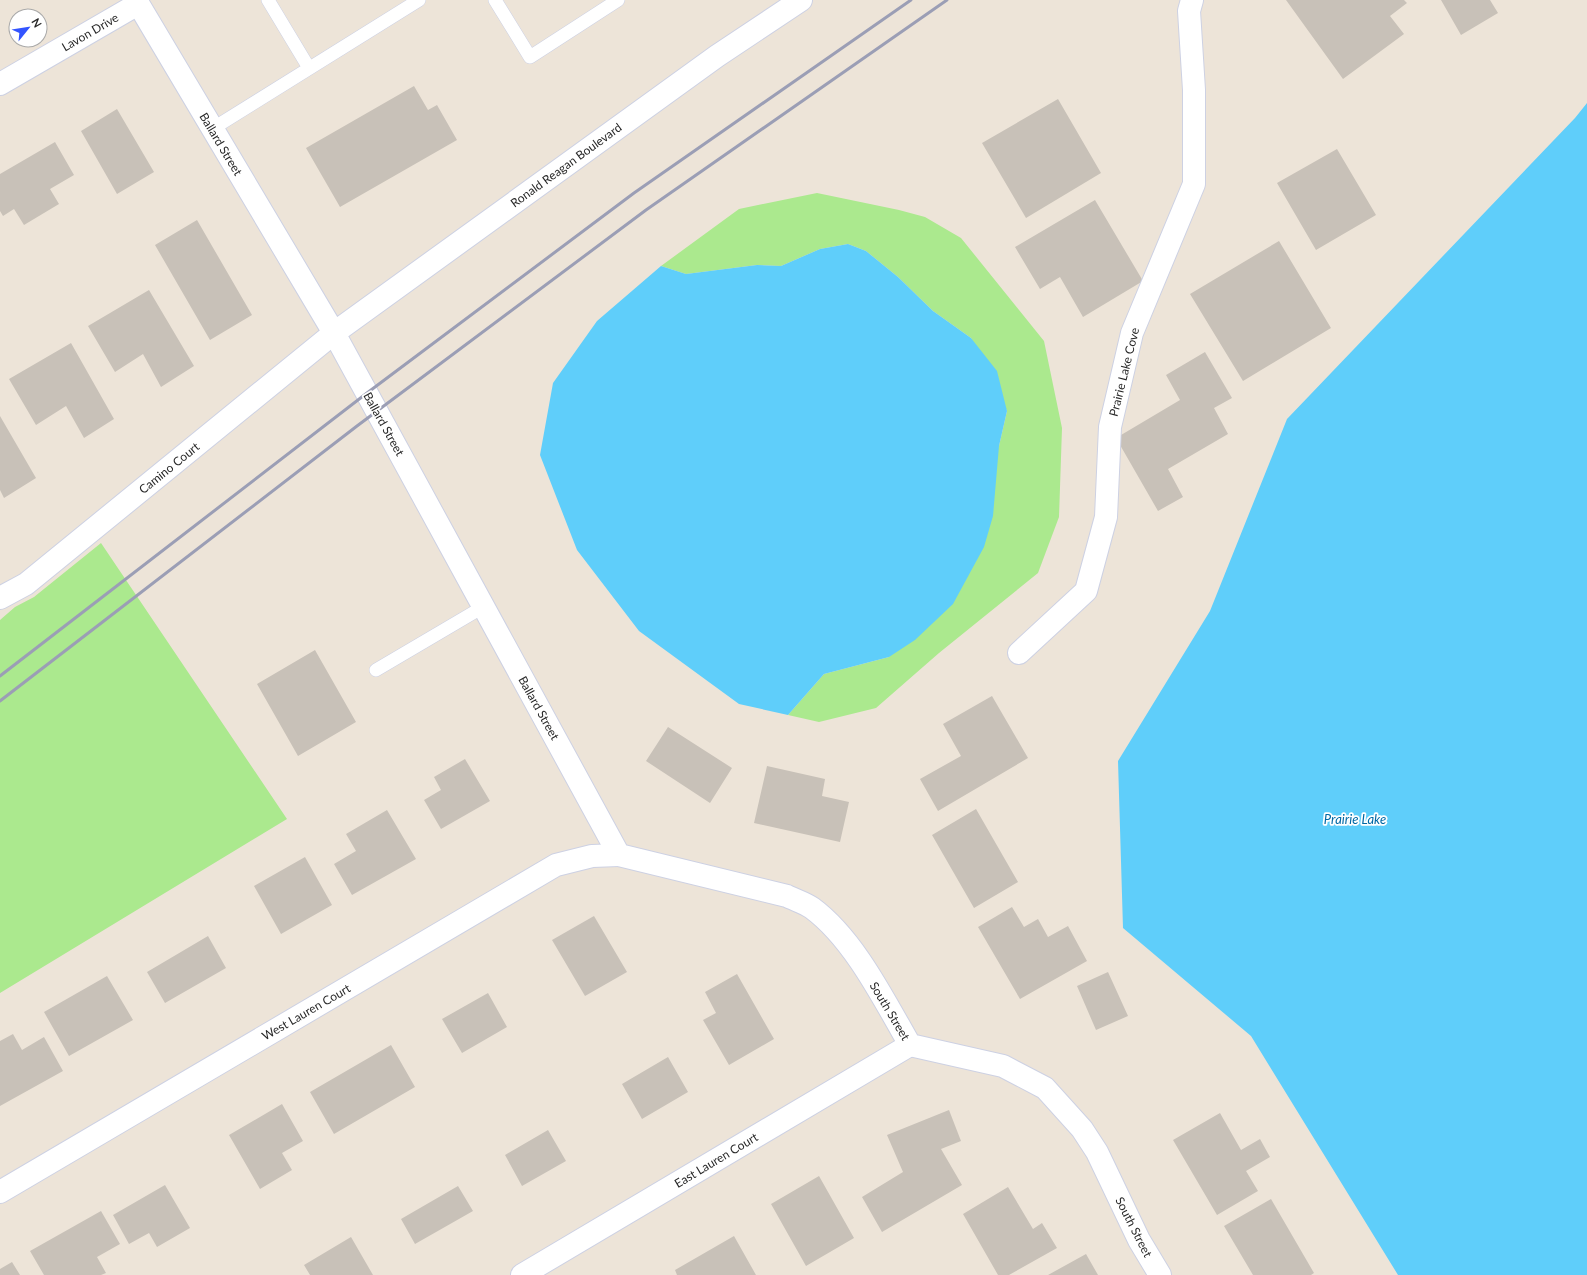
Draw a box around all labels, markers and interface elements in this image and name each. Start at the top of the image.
north arrow [8,8,48,48]
street label: Lavon Drive [59,10,121,54]
text: N [29,16,45,30]
street label: Ballard Street [196,110,246,179]
street label: Ronald Reagan Boulevard [508,120,624,210]
street label: Prairie Lake Cove [1106,326,1142,418]
street label: Ballard Street [360,389,408,459]
street label: Camino Court [136,439,203,497]
street label: Ballard Street [515,673,563,743]
water label: Prairie Lake [1324,811,1386,827]
street label: South Street [867,979,914,1044]
street label: West Lauren Court [259,980,354,1043]
street label: East Lauren Court [672,1129,761,1191]
street label: South Street [1112,1194,1156,1260]

